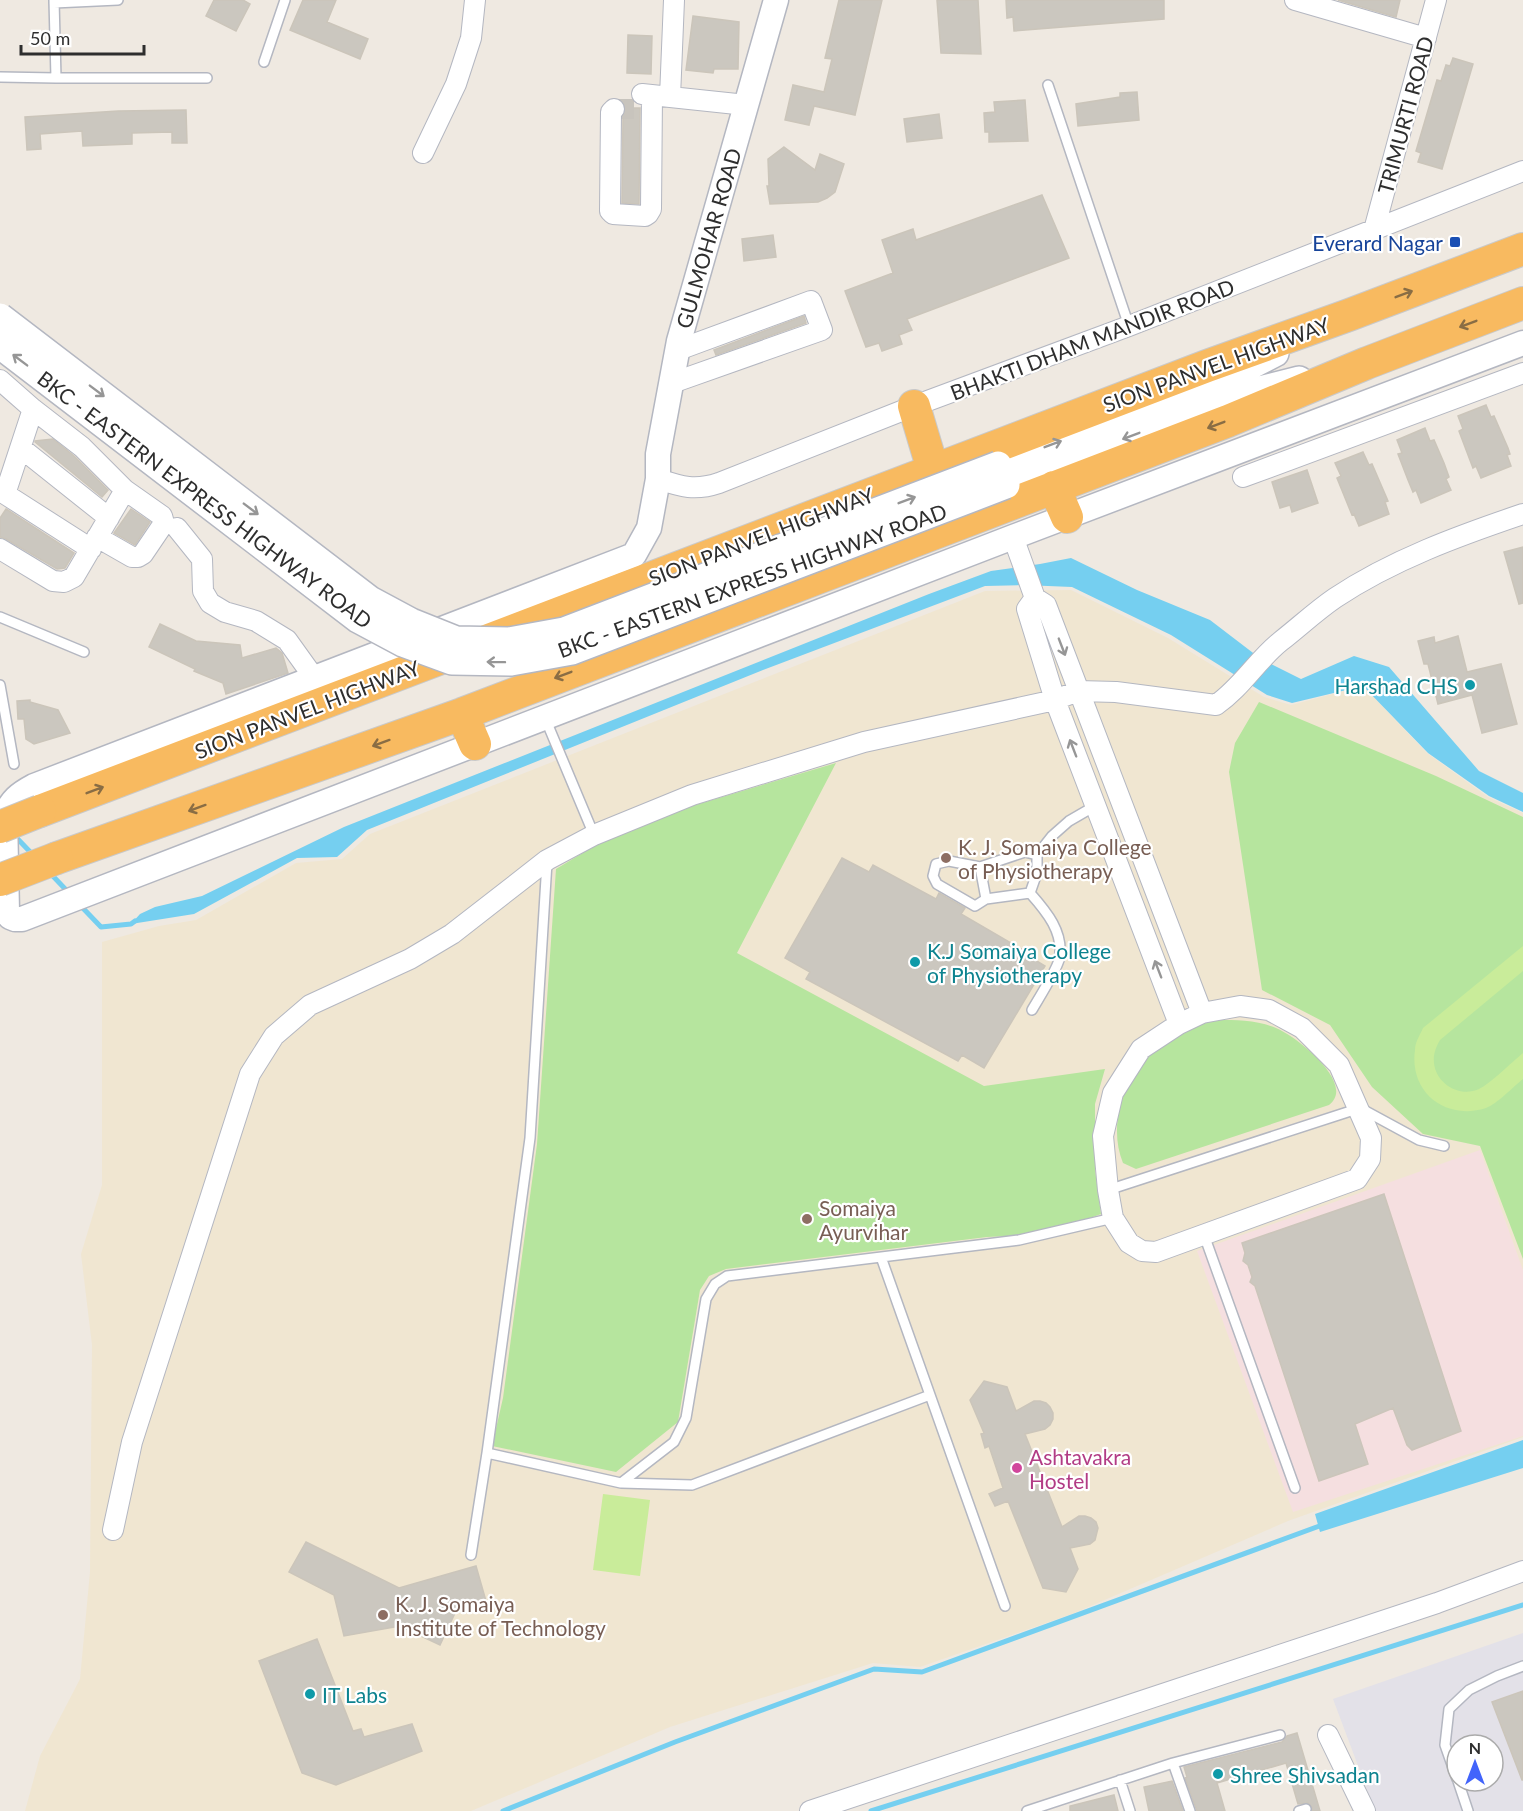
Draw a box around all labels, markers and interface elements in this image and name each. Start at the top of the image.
scale bar [21,18,144,56]
text: 50 m [30,27,70,49]
street label: TRIMURTI ROAD [1372,33,1438,197]
street label: GULMOHAR ROAD [670,145,746,331]
place label: Everard Nagar [1312,230,1443,255]
marker: Everard Nagar [1448,235,1462,249]
street label: BHAKTI DHAM MANDIR ROAD [946,273,1238,405]
one-way arrow [1394,288,1412,299]
street label: SION PANVEL HIGHWAY [1099,311,1333,417]
one-way arrow [1460,319,1478,330]
one-way arrow [12,354,28,367]
street label: BKC - EASTERN EXPRESS HIGHWAY ROAD [33,365,377,633]
one-way arrow [88,384,104,397]
one-way arrow [1207,420,1226,431]
one-way arrow [1123,431,1141,442]
one-way arrow [1043,438,1062,449]
street label: SION PANVEL HIGHWAY [645,481,878,591]
one-way arrow [897,494,915,505]
street label: BKC - EASTERN EXPRESS HIGHWAY ROAD [554,498,950,662]
one-way arrow [243,503,259,516]
one-way arrow [1057,637,1068,656]
street label: SION PANVEL HIGHWAY [191,654,424,764]
one-way arrow [487,656,507,668]
one-way arrow [555,670,573,681]
place label: Harshad CHS [1334,673,1458,698]
marker: Harshad CHS [1463,678,1477,692]
one-way arrow [372,738,391,749]
one-way arrow [1067,739,1078,758]
one-way arrow [85,784,104,795]
one-way arrow [188,804,207,815]
place label: K. J. Somaiya College of Physiotherapy [958,834,1152,883]
marker: K. J. Somaiya College of Physiotherapy [939,851,953,865]
place label: K.J Somaiya College of Physiotherapy [927,938,1111,987]
marker: K.J Somaiya College of Physiotherapy [908,955,922,969]
one-way arrow [1152,960,1163,979]
place label: Somaiya Ayurvihar [819,1195,909,1244]
marker: Somaiya Ayurvihar [800,1212,814,1226]
place label: Ashtavakra Hostel [1029,1444,1131,1493]
marker: Ashtavakra Hostel [1010,1461,1024,1475]
place label: K. J. Somaiya Institute of Technology [395,1591,606,1640]
marker: K. J. Somaiya Institute of Technology [376,1608,390,1622]
place label: IT Labs [322,1682,387,1707]
marker: IT Labs [303,1687,317,1701]
north arrow [1445,1733,1505,1793]
text: N [1469,1738,1481,1757]
place label: Shree Shivsadan [1230,1762,1380,1787]
marker: Shree Shivsadan [1211,1767,1225,1781]

